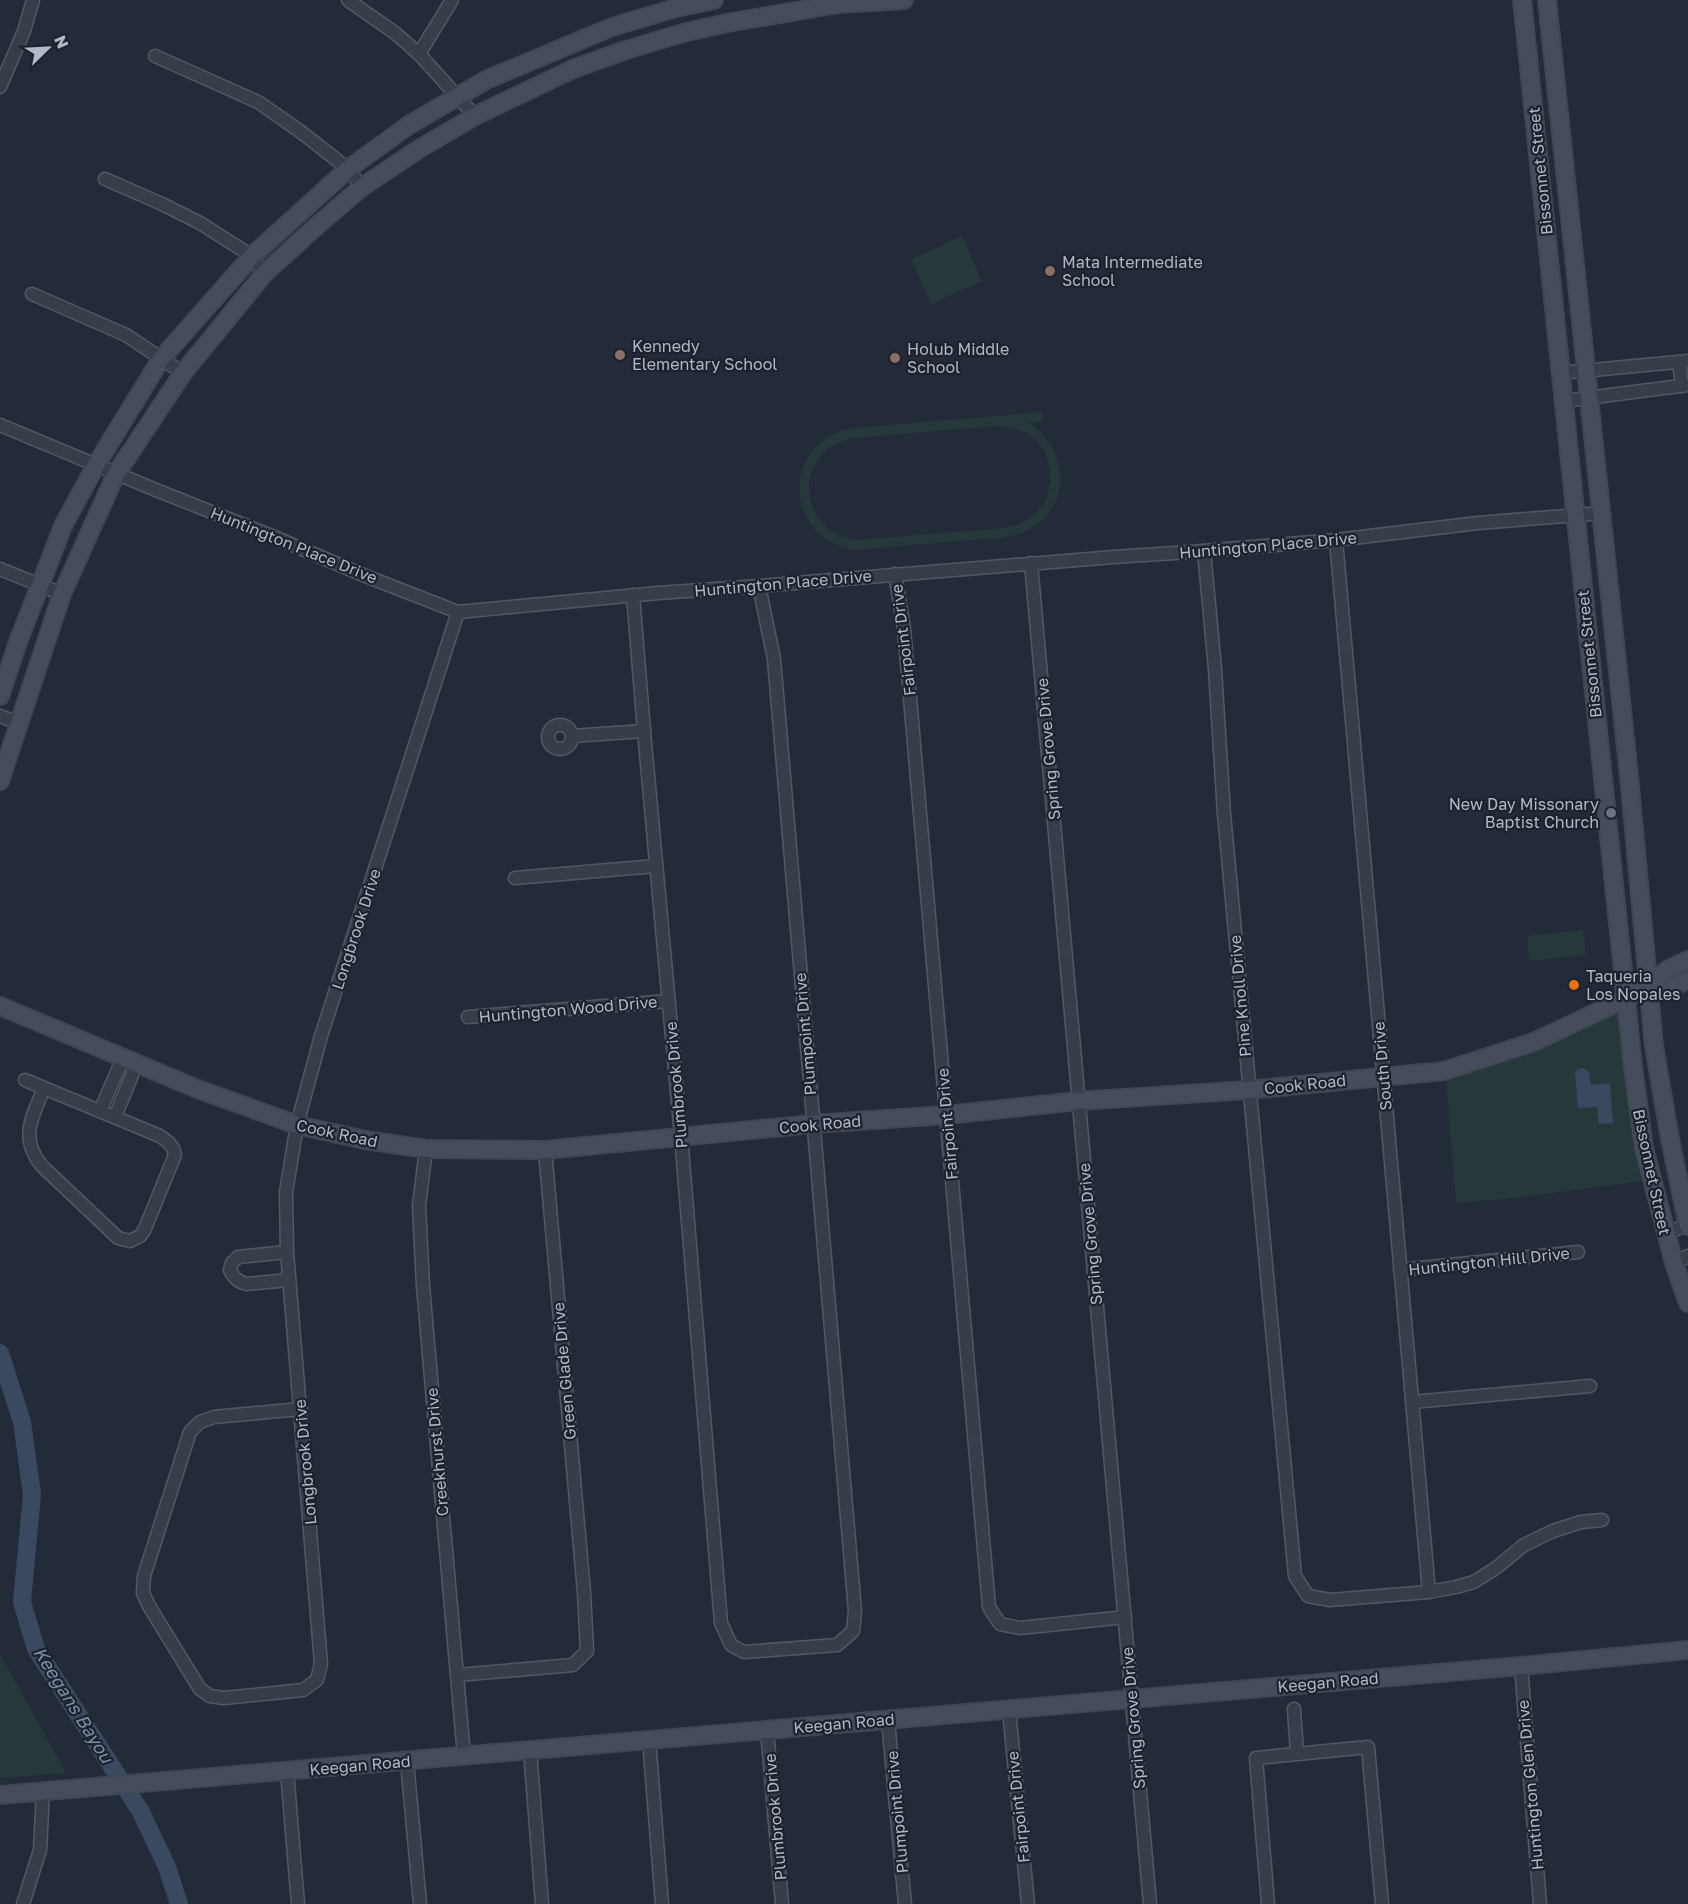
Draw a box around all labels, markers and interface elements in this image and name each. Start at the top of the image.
north arrow [18,18,78,78]
text: N [50,32,73,52]
street label: Bissonnet Street [1523,106,1557,236]
place label: Mata Intermediate School [1062,252,1203,290]
marker: Mata Intermediate School [1043,264,1057,278]
place label: Kennedy Elementary School [632,336,777,374]
place label: Holub Middle School [907,339,1009,377]
marker: Kennedy Elementary School [613,348,627,362]
marker: Holub Middle School [888,351,902,365]
street label: Huntington Place Drive [208,502,380,588]
street label: Huntington Place Drive [1178,527,1358,563]
street label: Huntington Place Drive [693,565,873,601]
street label: Fairpoint Drive [886,583,920,697]
street label: Bissonnet Street [1572,589,1606,719]
street label: Spring Grove Drive [1032,677,1064,821]
place label: New Day Missonary Baptist Church [1449,794,1599,832]
marker: New Day Missonary Baptist Church [1604,806,1618,820]
street label: Longbrook Drive [327,866,385,992]
street label: Pine Knoll Drive [1225,934,1255,1058]
place label: Taqueria Los Nopales [1586,966,1680,1004]
street label: Plumpoint Drive [790,972,820,1096]
marker: Taqueria Los Nopales [1567,978,1581,992]
street label: Huntington Wood Drive [478,991,658,1027]
street label: Plumbrook Drive [660,1021,692,1149]
street label: South Drive [1368,1021,1396,1111]
street label: Fairpoint Drive [932,1067,962,1181]
street label: Cook Road [1263,1070,1347,1098]
street label: Bissonnet Street [1629,1107,1675,1237]
street label: Cook Road [778,1110,862,1138]
street label: Cook Road [295,1115,379,1151]
street label: Spring Grove Drive [1074,1162,1106,1306]
street label: Huntington Hill Drive [1407,1243,1571,1279]
street label: Green Glade Drive [548,1301,580,1441]
street label: Creekhurst Drive [421,1387,453,1517]
street label: Longbrook Drive [290,1398,320,1526]
water label: Keegans Bayou [29,1642,119,1767]
street label: Spring Grove Drive [1117,1646,1149,1790]
street label: Keegan Road [1277,1668,1379,1696]
street label: Huntington Glen Drive [1513,1699,1547,1871]
street label: Keegan Road [793,1709,895,1737]
street label: Plumpoint Drive [882,1750,912,1874]
street label: Fairpoint Drive [1002,1750,1034,1864]
street label: Keegan Road [309,1751,411,1779]
street label: Plumbrook Drive [759,1753,791,1881]

